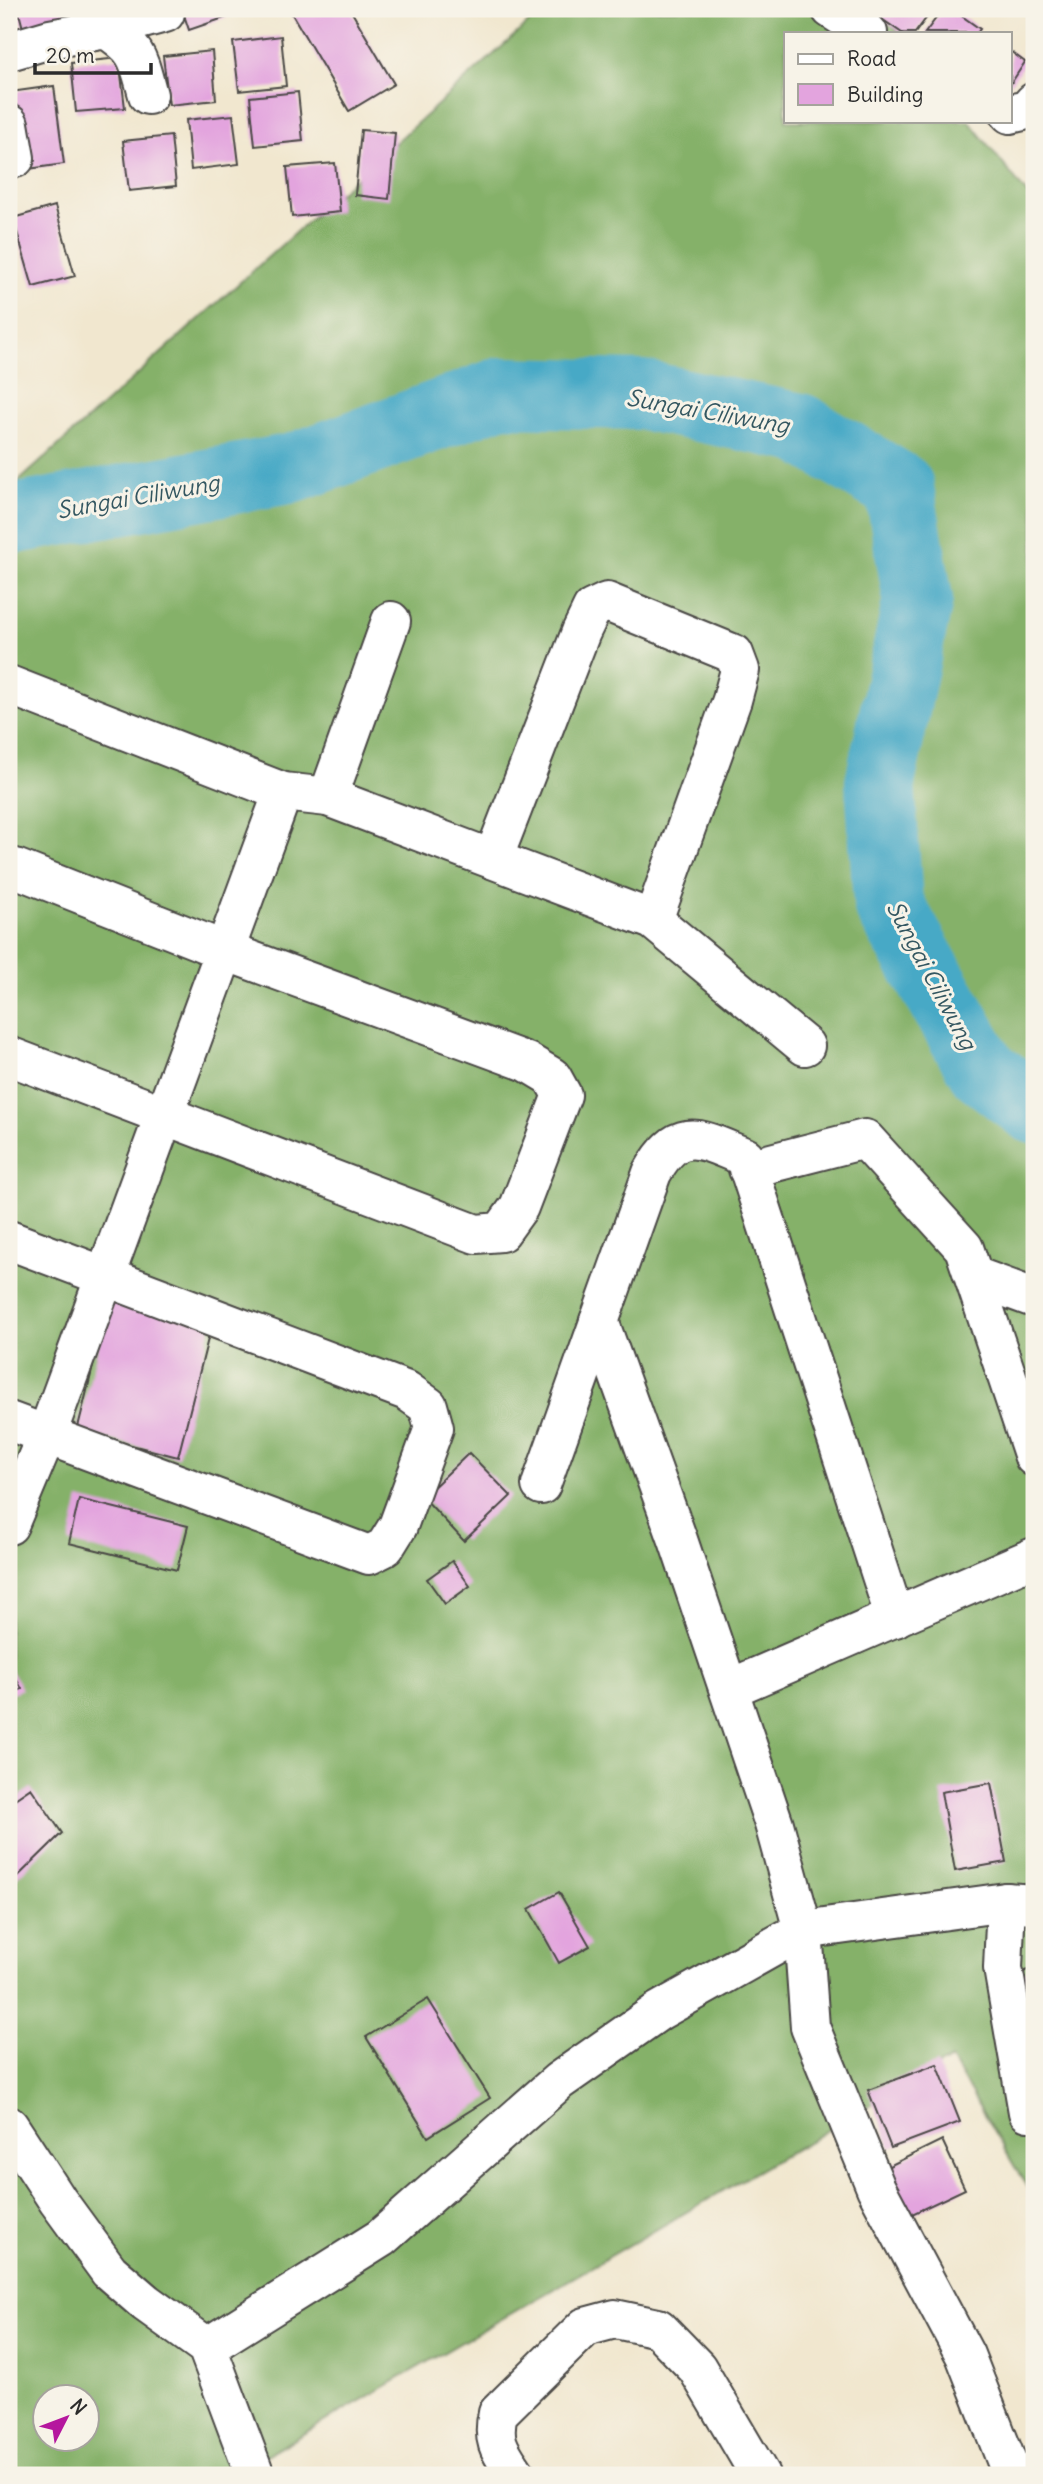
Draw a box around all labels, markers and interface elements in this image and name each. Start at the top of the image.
scale bar [35,32,150,76]
legend [784,32,1012,122]
text: 20 m [46,42,95,69]
text: Road [847,45,896,72]
text: Building [847,81,923,108]
water label: Sungai Ciliwung [625,382,794,440]
water label: Sungai Ciliwung [55,467,224,525]
water label: Sungai Ciliwung [881,896,984,1056]
north arrow [32,2382,102,2452]
text: N [65,2394,92,2420]

